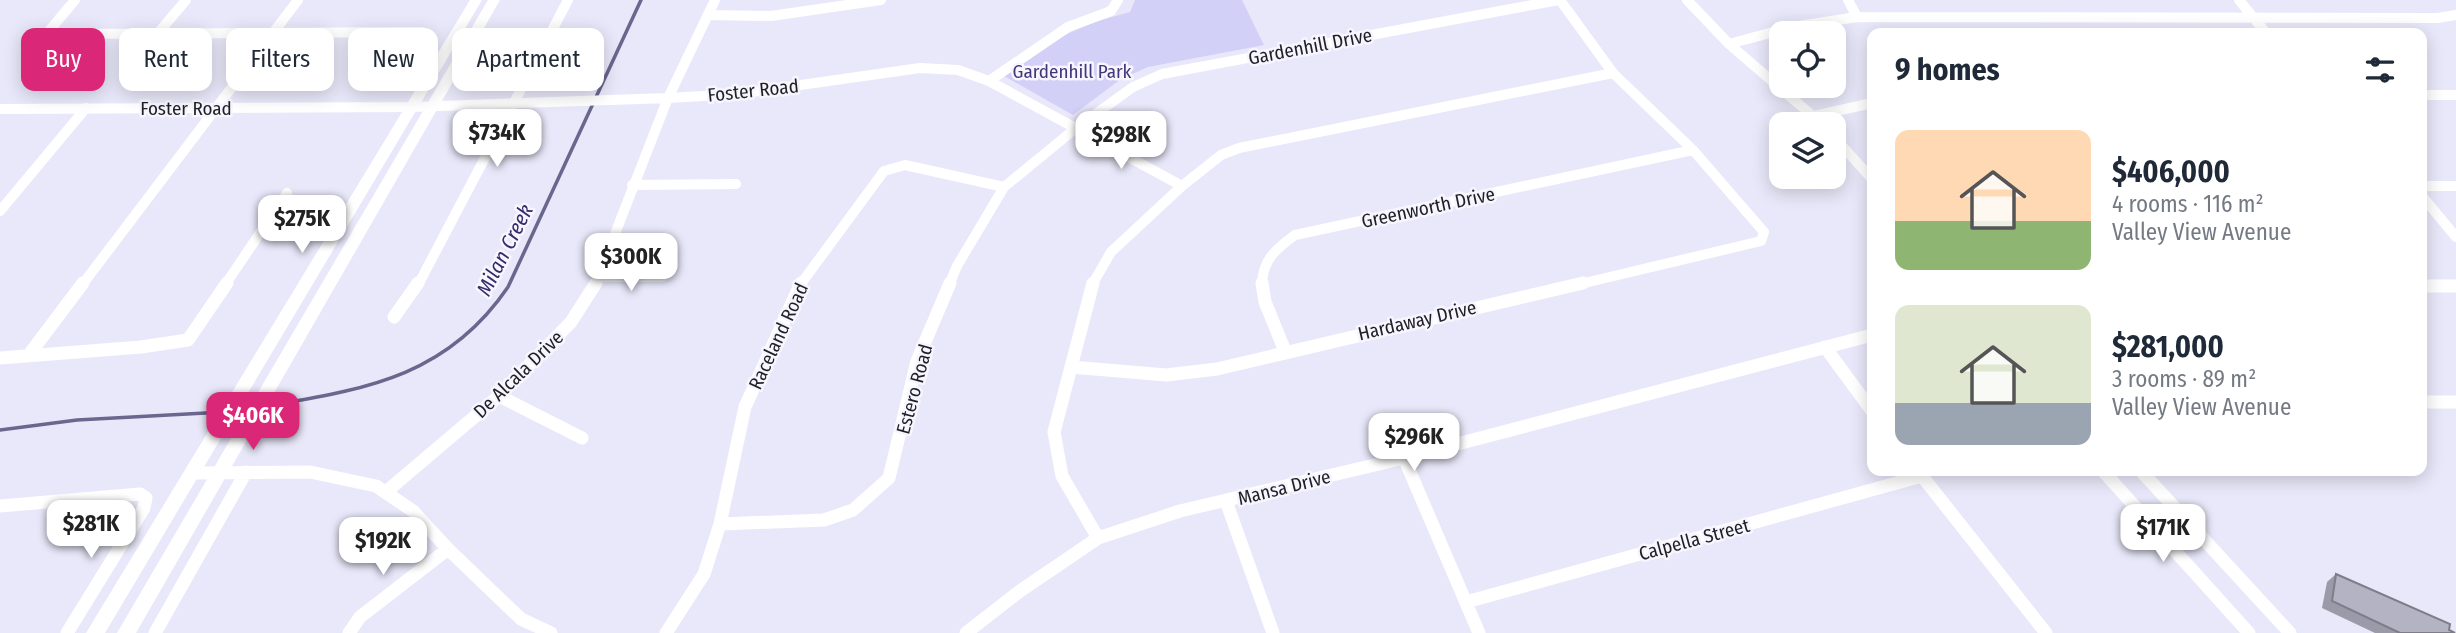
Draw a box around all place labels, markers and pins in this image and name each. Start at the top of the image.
pin: $734K [448,110,546,169]
pin: $298K [1072,111,1170,171]
pin: $275K [253,196,351,255]
pin: $300K [582,233,680,293]
pin: $406K [204,392,302,452]
pin: $296K [1365,414,1463,473]
pin: $281K [42,500,140,560]
pin: $171K [2114,504,2212,564]
pin: $192K [334,518,432,577]

